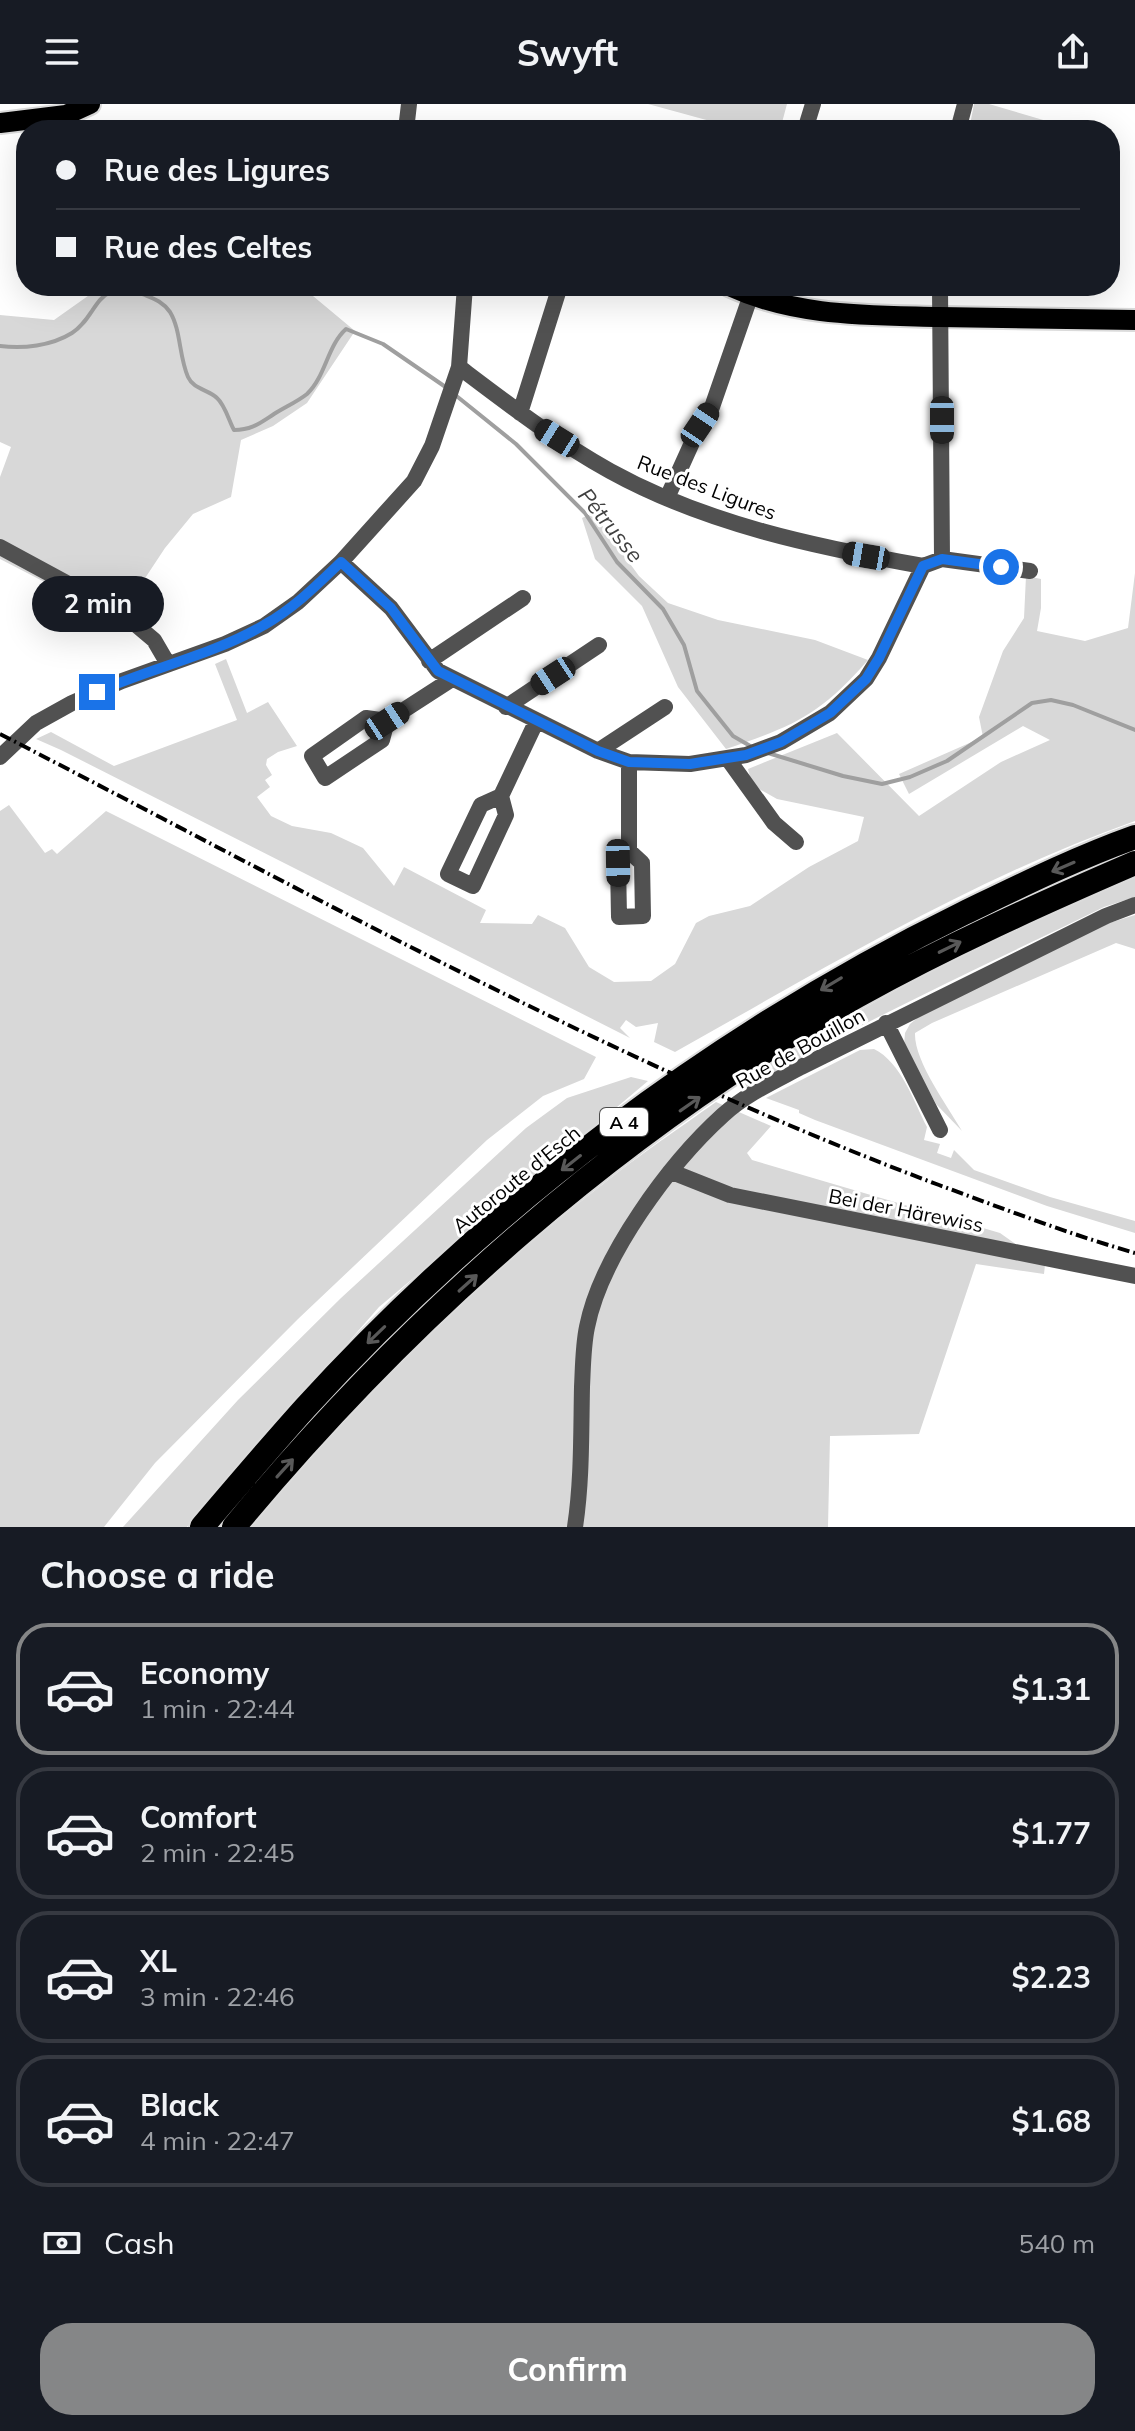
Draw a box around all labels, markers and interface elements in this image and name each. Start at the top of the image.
icon: menu [40,30,84,74]
text: Swyft [517,30,618,75]
icon: share [1051,30,1095,74]
text: Rue des Ligures [104,151,330,189]
text: Rue des Celtes [104,228,312,266]
car [930,396,954,444]
car [677,398,723,452]
car [530,415,584,461]
street label: Rue des Ligures [634,449,780,525]
water label: Pétrusse [572,482,650,568]
car [840,540,892,572]
route start [983,549,1019,585]
callout: 2 min [31,576,163,632]
text: 2 min [64,587,132,620]
car [526,653,580,699]
route end [79,674,115,710]
car [360,698,414,744]
car [606,839,630,887]
one-way arrow [1051,861,1076,876]
one-way arrow [938,938,962,954]
one-way arrow [820,976,843,992]
street label: Rue de Bouillon [731,1002,869,1094]
one-way arrow [678,1096,700,1112]
road number: A 4 [600,1108,648,1136]
street label: Autoroute d'Esch [447,1120,585,1238]
one-way arrow [561,1154,582,1172]
street label: Bei der Härewiss [827,1183,985,1237]
one-way arrow [457,1274,477,1292]
one-way arrow [367,1325,386,1344]
one-way arrow [276,1458,294,1478]
text: Choose a ride [40,1552,274,1597]
icon: car [44,1653,116,1725]
text: Economy [140,1654,269,1692]
text: $1.31 [1012,1670,1091,1708]
text: 1 min · 22:44 [140,1692,295,1725]
icon: car [44,1797,116,1869]
text: Comfort [140,1798,257,1836]
text: $1.77 [1012,1814,1091,1852]
text: 2 min · 22:45 [140,1836,295,1869]
icon: car [44,1941,116,2013]
text: XL [140,1942,177,1980]
text: $2.23 [1012,1958,1091,1996]
text: 3 min · 22:46 [140,1980,295,2013]
icon: car [44,2085,116,2157]
text: Black [140,2086,219,2124]
text: $1.68 [1012,2102,1091,2140]
text: 4 min · 22:47 [140,2124,295,2157]
icon: cash [40,2221,84,2265]
text: Cash [104,2224,175,2262]
text: 540 m [1019,2227,1095,2260]
button: Confirm [40,2323,1095,2415]

